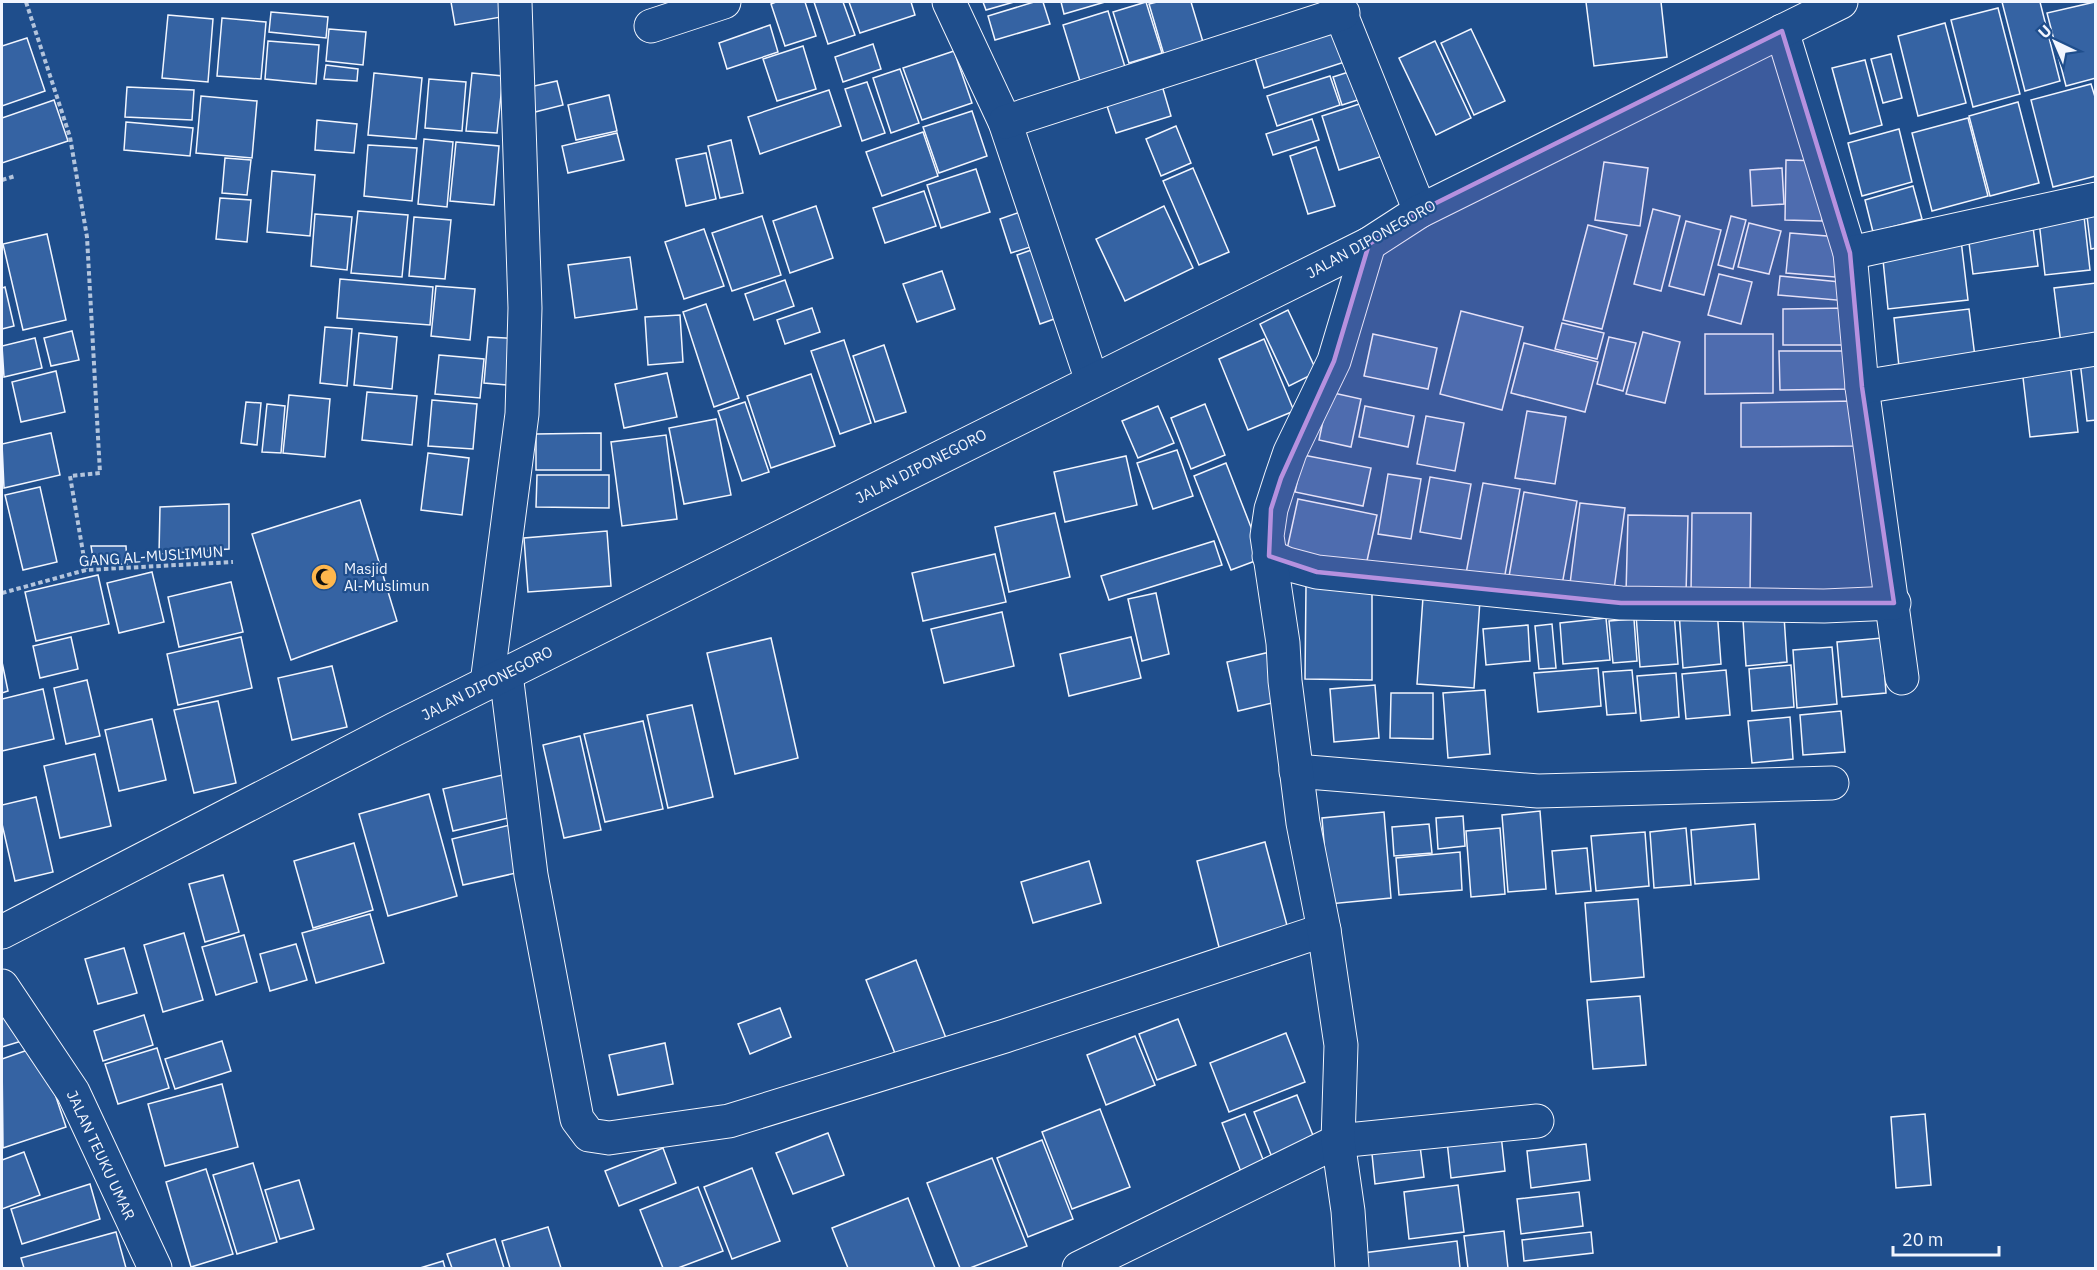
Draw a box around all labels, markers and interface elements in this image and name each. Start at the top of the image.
north arrow [2025,12,2085,72]
text: U [2034,20,2056,42]
street label: JALAN DIPONEGORO [1303,196,1439,282]
street label: JALAN DIPONEGORO [852,425,990,507]
street label: GANG AL-MUSLIMUN [78,541,224,571]
place label: Masjid Al-Muslimun [344,559,430,595]
mosque icon: Masjid Al-Muslimun [309,562,339,592]
street label: JALAN DIPONEGORO [418,642,556,724]
street label: JALAN TEUKU UMAR [63,1087,139,1223]
scale bar [1893,1219,2000,1257]
text: 20 m [1902,1228,1944,1251]

